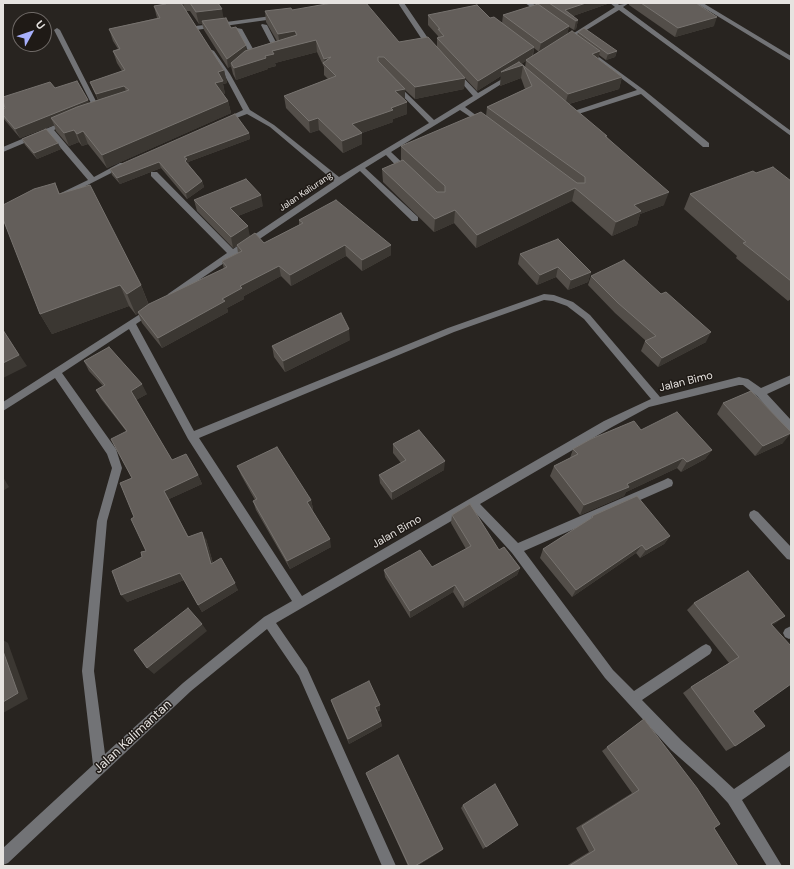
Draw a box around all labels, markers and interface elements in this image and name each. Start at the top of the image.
north arrow [12,12,52,52]
text: U [33,18,48,32]
street label: Jalan Kaliurang [277,170,335,214]
street label: Jalan Bimo [658,369,714,395]
street label: Jalan Bimo [370,513,424,551]
street label: Jalan Kalimantan [91,697,175,777]

